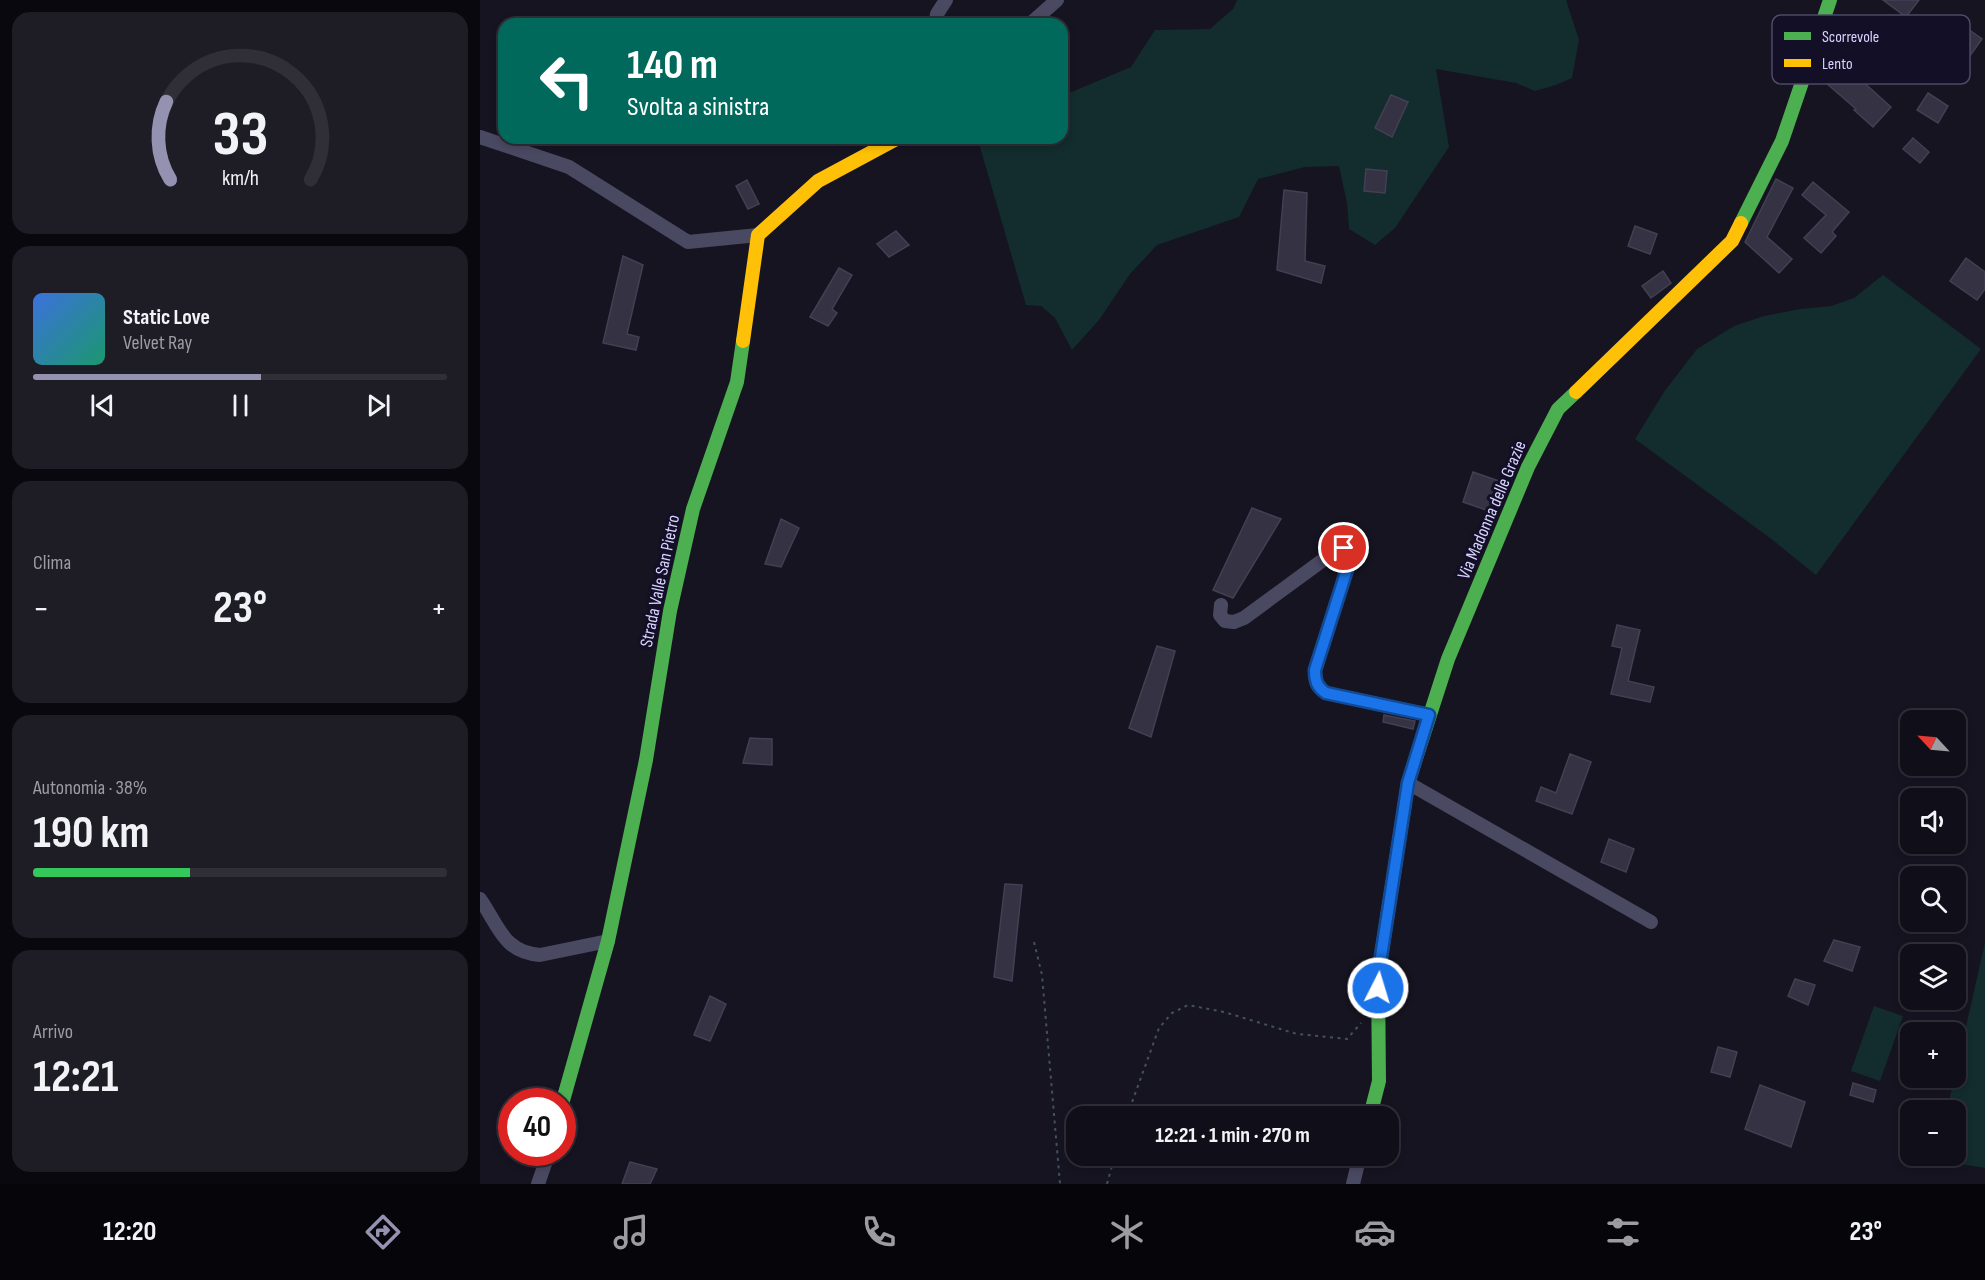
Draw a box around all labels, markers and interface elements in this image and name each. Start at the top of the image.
legend [1772,15,1970,84]
text: Scorrevole [1822,28,1879,47]
text: 140 m [627,40,718,91]
icon: left [528,42,606,120]
text: Lento [1822,55,1853,74]
text: Svolta a sinistra [627,91,769,123]
text: 33 [212,98,268,173]
text: km/h [221,167,259,192]
text: Static Love [123,304,210,331]
text: Velvet Ray [123,331,192,355]
icon: previous [86,389,119,422]
icon: pause [224,389,257,422]
icon: next [362,389,395,422]
street label: Via Madonna delle Grazie [1453,438,1531,582]
street label: Strada Valle San Pietro [636,513,684,649]
pin [1318,522,1369,573]
icon: arrive [1327,531,1360,564]
text: Clima [33,551,71,575]
text: 23° [213,581,267,636]
text: − [33,589,49,629]
text: + [431,589,447,629]
north arrow [1900,710,1966,776]
map controls [1900,710,1966,1166]
text: Autonomia · 38% [33,776,147,800]
button: sound [1900,788,1966,854]
text: 190 km [33,806,149,861]
button: search [1900,866,1966,932]
button: layers [1900,944,1966,1010]
position arrow [1346,956,1410,1020]
text: Arrivo [33,1020,73,1044]
button: + [1900,1022,1966,1088]
text: 12:21 [33,1050,118,1105]
speed limit sign: 40 [498,1088,576,1166]
button: − [1900,1100,1966,1166]
text: 12:21 · 1 min · 270 m [1155,1122,1310,1149]
icon: directions [362,1211,404,1253]
icon: music [610,1211,652,1253]
icon: phone [858,1211,900,1253]
icon: climate [1106,1211,1148,1253]
icon: car [1354,1211,1396,1253]
icon: filters [1602,1211,1644,1253]
text: 12:20 [103,1216,156,1248]
text: 23° [1850,1216,1882,1248]

